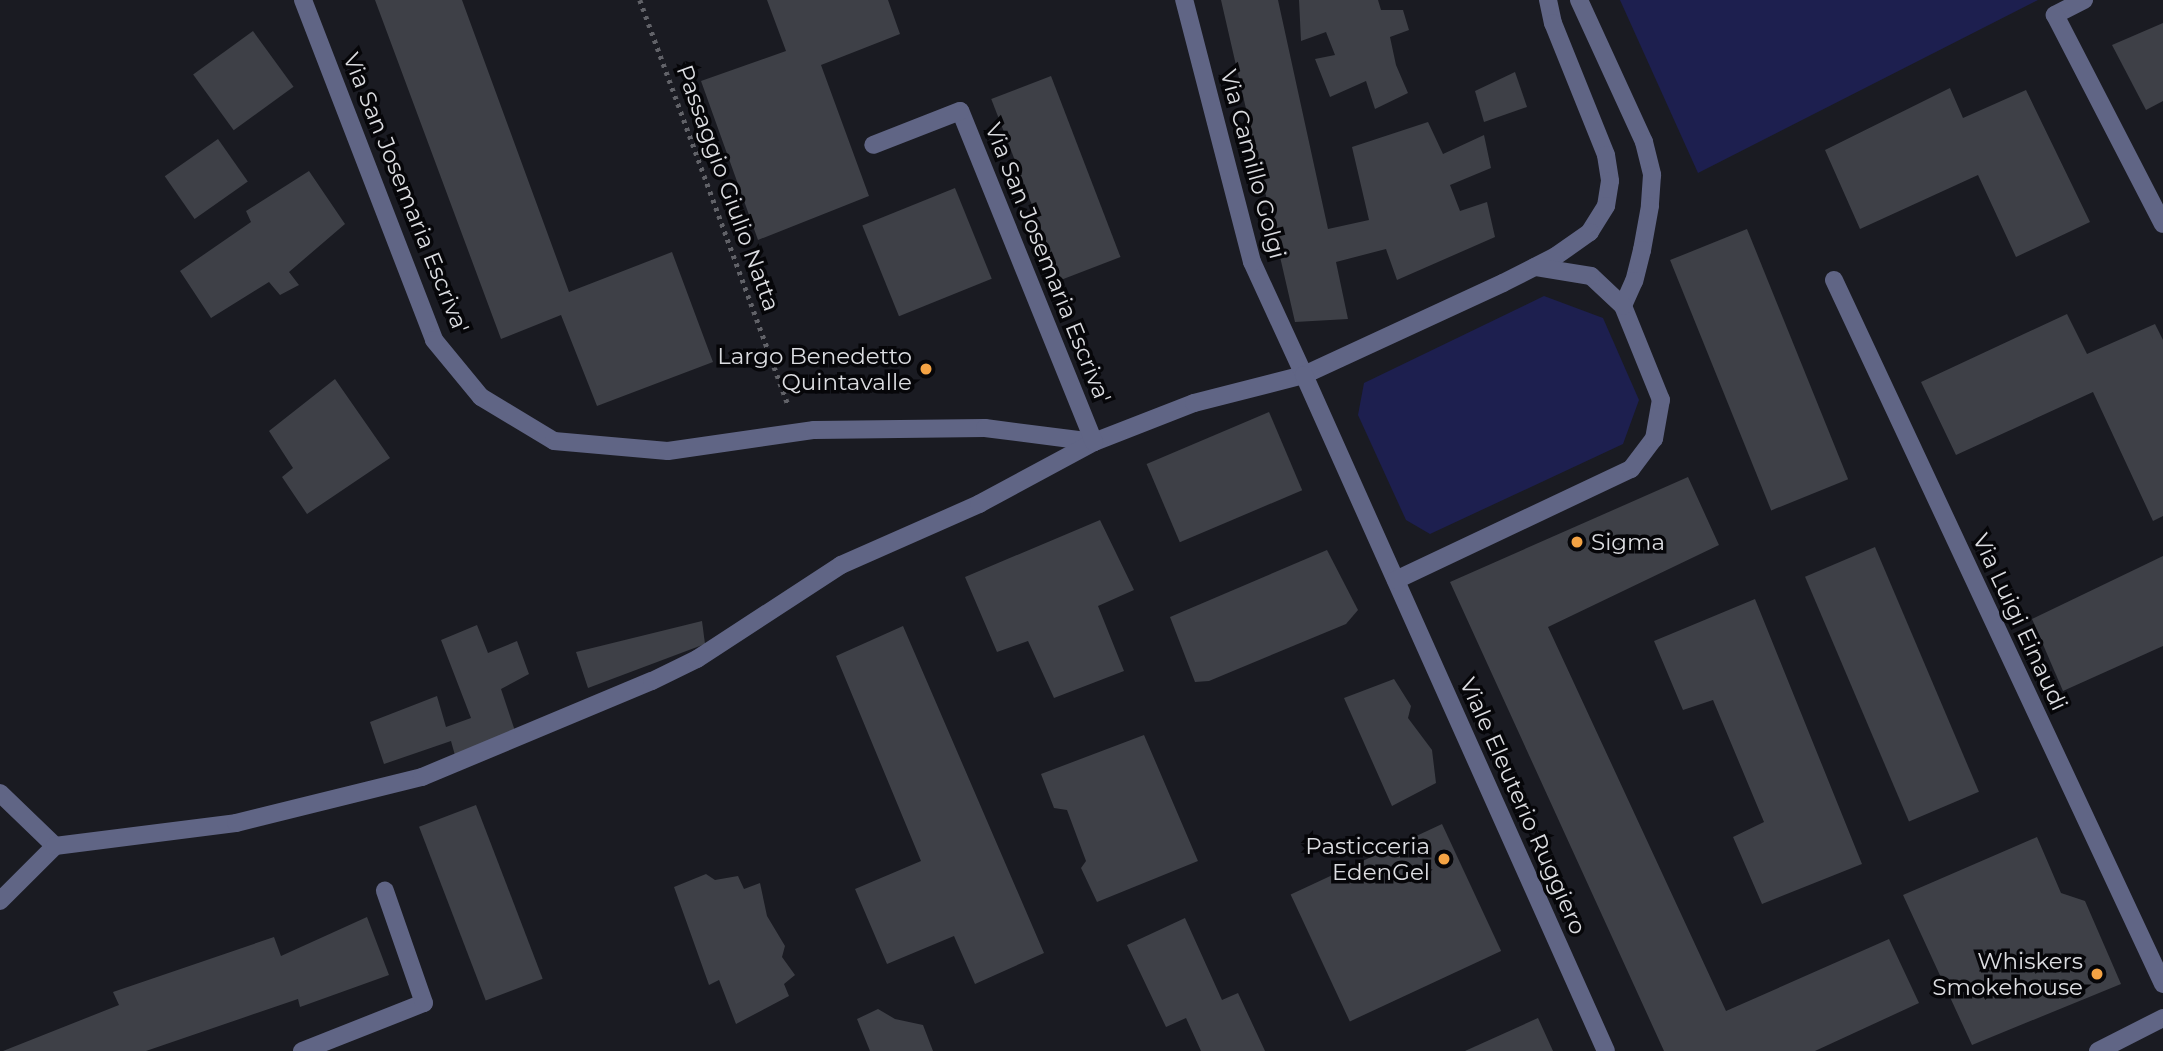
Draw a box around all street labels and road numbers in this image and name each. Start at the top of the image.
street label: Via San Josemaria Escriva' [337,49,475,337]
street label: Passaggio Giulio Natta [671,61,785,315]
street label: Via Camillo Golgi [1214,66,1292,262]
street label: Via San Josemaria Escriva' [979,119,1117,407]
street label: Via Luigi Einaudi [1967,529,2073,715]
street label: Viale Eleuterio Ruggiero [1454,673,1592,939]

